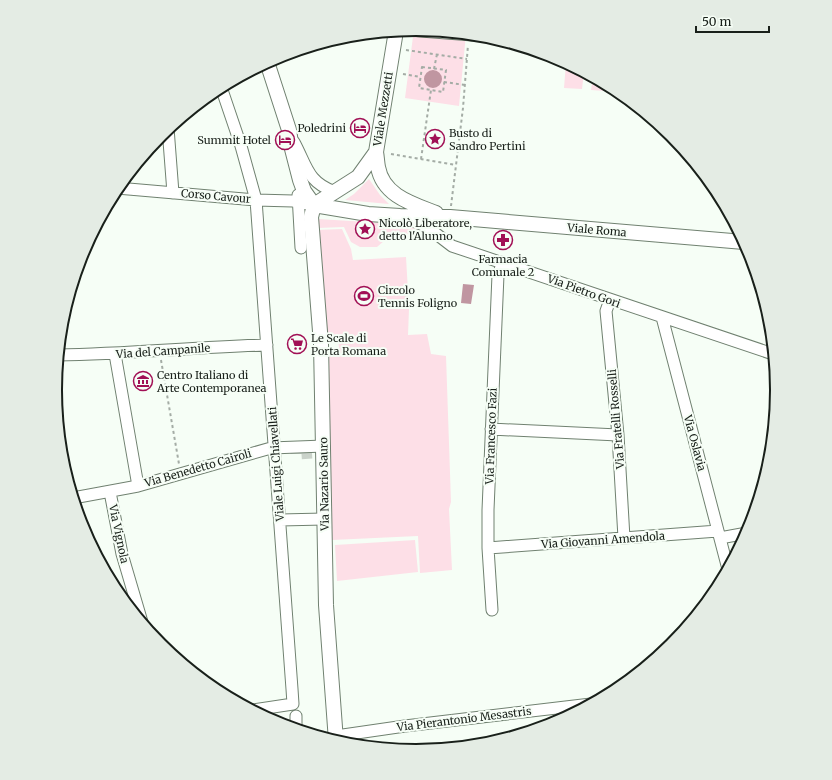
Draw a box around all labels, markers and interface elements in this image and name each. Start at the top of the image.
scale bar [696,8,769,34]
text: 50 m [702,14,731,29]
street label: Viale Mezzetti [370,70,396,148]
hotel icon: Poledrini [349,117,371,139]
place label: Poledrini [297,121,346,135]
place label: Busto di Sandro Pertini [449,126,526,153]
place icon: Busto di Sandro Pertini [424,128,446,150]
hotel icon: Summit Hotel [274,129,296,151]
place label: Summit Hotel [197,133,272,147]
street label: Corso Cavour [181,186,252,206]
place label: Nicolò Liberatore, detto l'Alunno [379,216,472,243]
place icon: Nicolò Liberatore, detto l'Alunno [354,218,376,240]
street label: Viale Roma [566,220,627,240]
pharmacy icon: Farmacia Comunale 2 [492,229,514,251]
place label: Farmacia Comunale 2 [472,252,534,279]
street label: Via Pietro Gori [545,271,623,311]
place label: Circolo Tennis Foligno [378,283,458,310]
sports icon: Circolo Tennis Foligno [353,285,375,307]
place label: Le Scale di Porta Romana [311,331,386,358]
supermarket icon: Le Scale di Porta Romana [286,333,308,355]
street label: Via del Campanile [114,341,211,361]
place label: Centro Italiano di Arte Contemporanea [156,368,266,395]
street label: Via Fratelli Rosselli [605,368,627,470]
museum icon: Centro Italiano di Arte Contemporanea [132,370,154,392]
street label: Via Francesco Fazi [482,387,500,486]
street label: Viale Luigi Chiavellati [265,406,287,523]
street label: Via Oslavia [681,412,709,473]
street label: Via Nazario Sauro [316,437,332,532]
street label: Via Benedetto Cairoli [142,446,253,490]
street label: Via Vignola [106,502,132,565]
street label: Via Giovanni Amendola [540,529,665,551]
street label: Via Pierantonio Mesastris [395,704,532,734]

